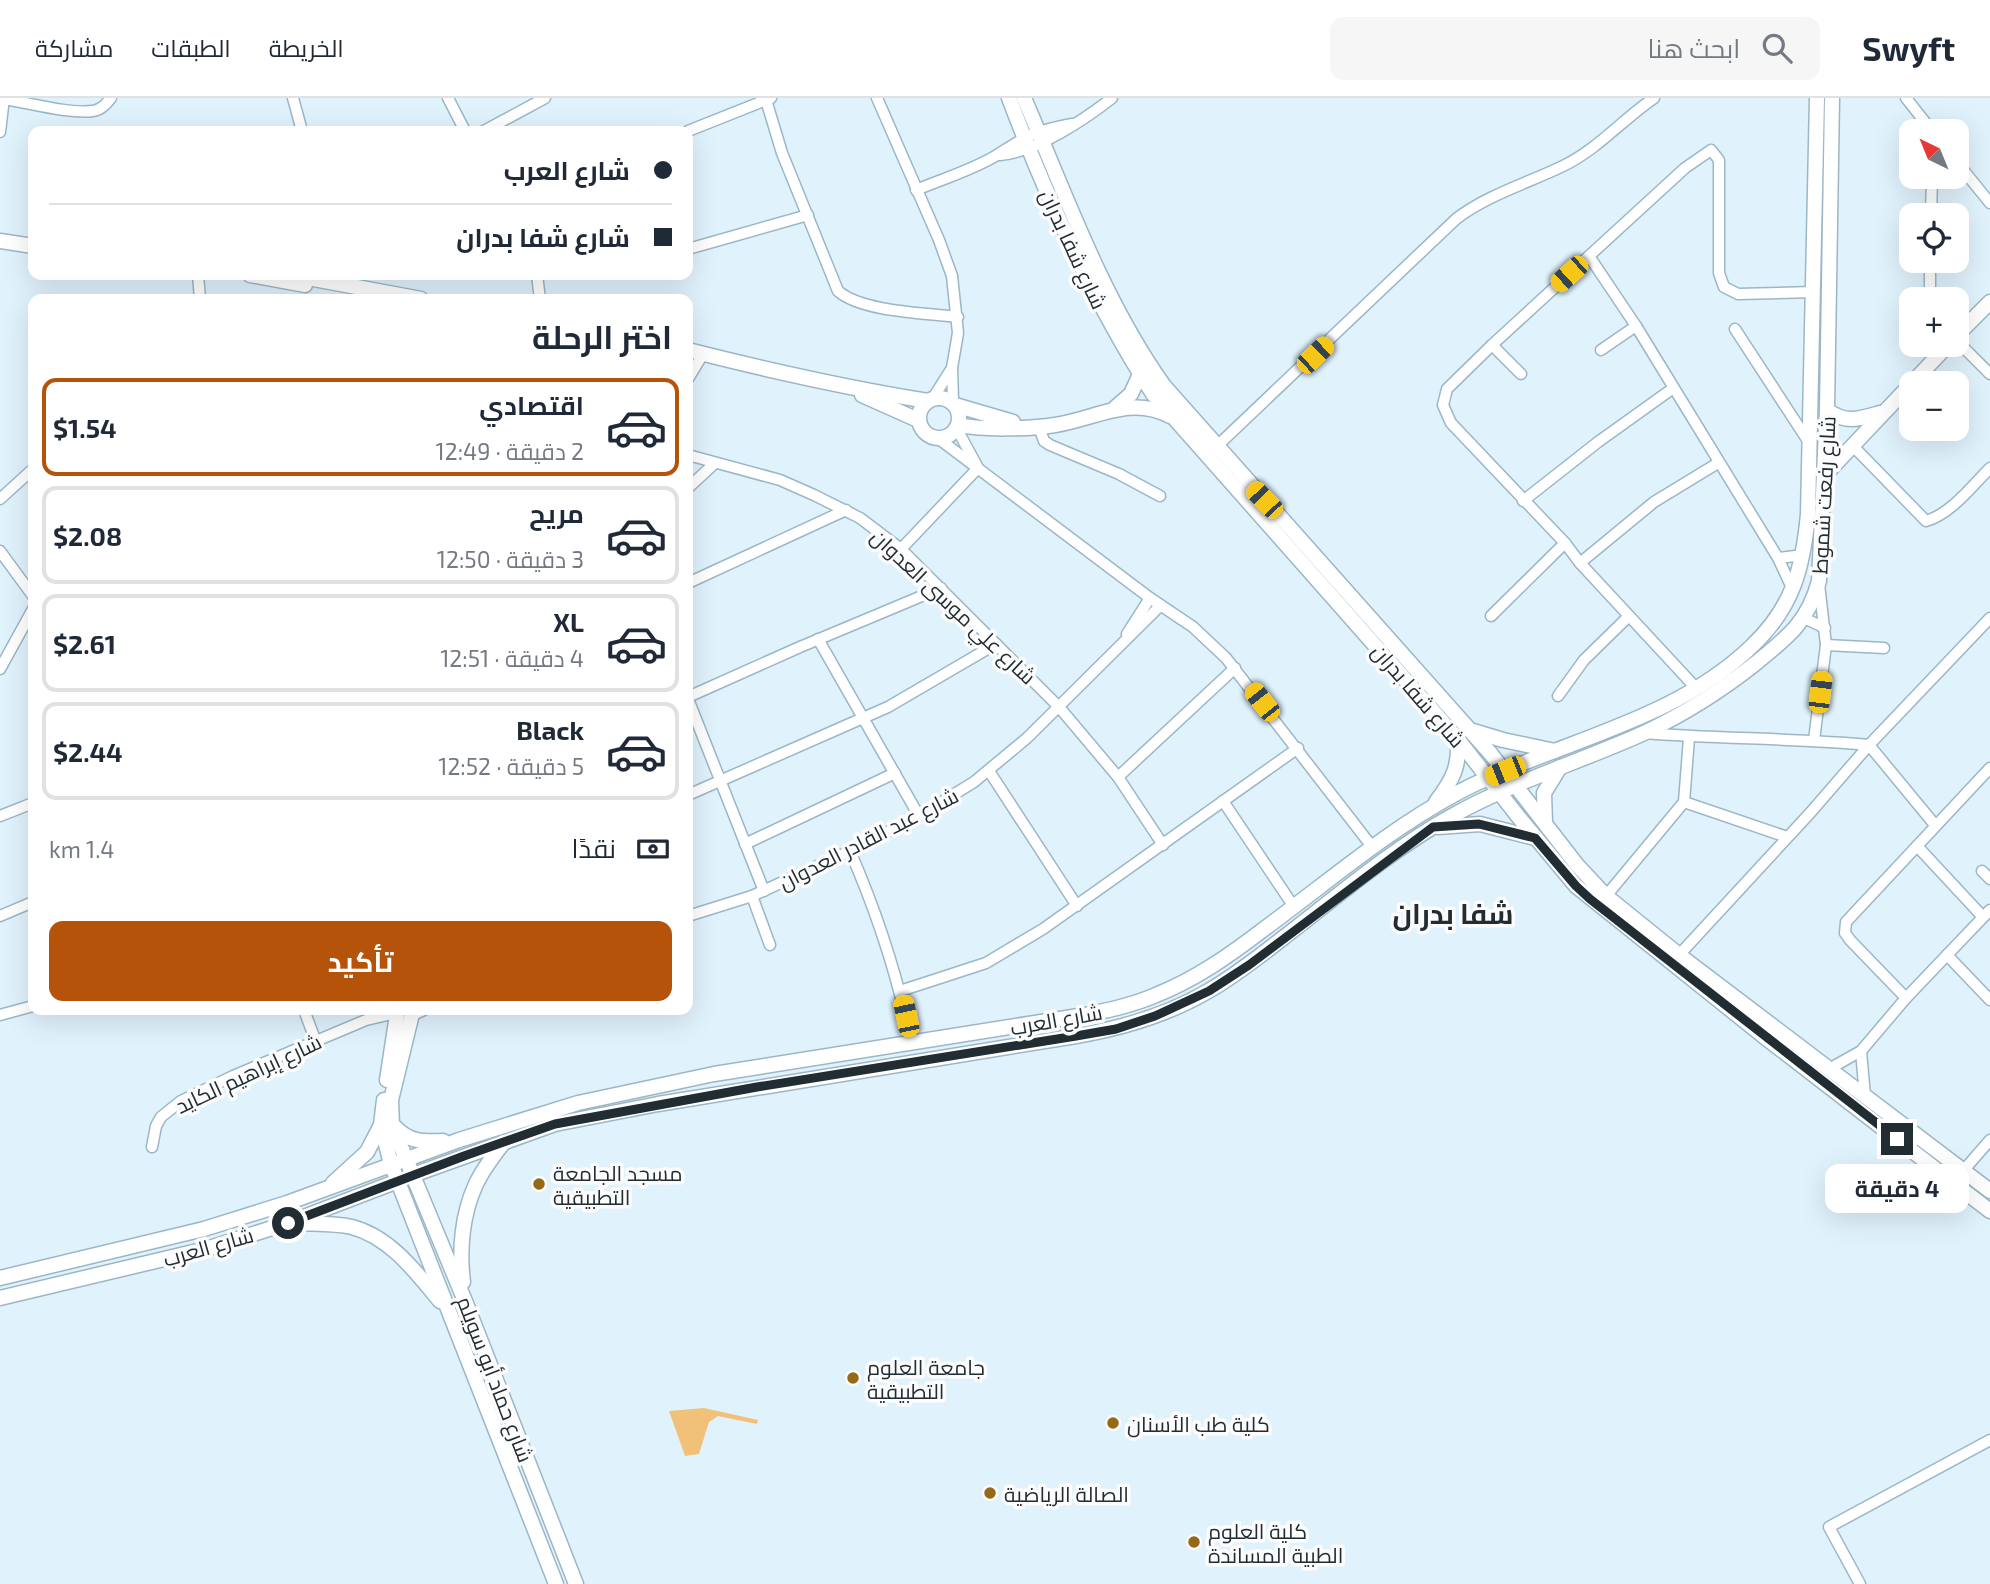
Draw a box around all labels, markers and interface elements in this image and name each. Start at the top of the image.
search box [1330,17,1820,80]
text: Swyft [1862,28,1955,68]
icon: search [1758,29,1796,67]
text: ابحث هنا [1647,32,1740,63]
text: مشاركة [35,33,113,62]
text: الطبقات [151,33,231,62]
text: الخريطة [269,33,344,62]
north arrow [1899,119,1969,189]
map controls [1899,119,1969,441]
text: شارع العرب [504,154,630,185]
street label: شارع شفا بدران [1033,185,1113,314]
button: locate [1899,203,1969,273]
text: شارع شفا بدران [456,221,630,252]
car [1547,252,1592,296]
button: + [1899,287,1969,357]
text: اختر الرحلة [532,317,672,355]
car [1293,333,1338,377]
button: − [1899,371,1969,441]
text: اقتصادي [479,389,584,420]
icon: car [605,396,668,459]
text: $1.54 [53,412,117,443]
street label: شارع رفعت شموط [1806,415,1843,575]
text: 2 دقيقة · 12:49 [436,437,584,465]
car [1242,478,1287,522]
text: مريح [529,497,584,528]
icon: car [605,504,668,567]
text: $2.08 [53,520,122,551]
street label: شارع علي موسى العدوان [863,523,1041,692]
text: 3 دقيقة · 12:50 [437,545,584,573]
text: XL [553,606,584,637]
icon: car [605,612,668,675]
text: $2.61 [53,628,116,659]
street label: شارع شفا بدران [1365,638,1471,754]
text: 4 دقيقة · 12:51 [440,644,584,672]
car [1808,670,1833,714]
car [1241,679,1284,725]
text: Black [516,714,584,745]
icon: car [605,720,668,783]
text: $2.44 [53,736,123,767]
text: 5 دقيقة · 12:52 [438,752,584,780]
car [1482,753,1529,789]
street label: شارع عبد القادر العدوان [774,782,963,897]
icon: cash [634,830,672,868]
text: نقدًا [572,832,616,863]
text: 1.4 km [49,835,114,863]
district label: شفا بدران [1392,896,1514,931]
button: تأكيد [49,921,672,1001]
car [892,993,921,1039]
street label: شارع العرب [1008,999,1105,1042]
street label: شارع إبراهيم الكايد [171,1028,326,1120]
route end [1881,1123,1913,1155]
place label: مسجد الجامعة التطبيقية [553,1160,682,1209]
callout: 4 دقيقة [1825,1164,1969,1212]
text: 4 دقيقة [1855,1174,1939,1202]
marker: مسجد الجامعة التطبيقية [531,1176,547,1192]
route start [272,1207,304,1239]
street label: شارع العرب [160,1221,257,1274]
street label: شارع حماد أبو سويلم [450,1293,539,1467]
place label: جامعة العلوم التطبيقية [867,1354,985,1403]
marker: جامعة العلوم التطبيقية [845,1370,861,1386]
place label: كلية طب الأسنان [1127,1411,1270,1438]
marker: كلية طب الأسنان [1105,1415,1121,1431]
place label: الصالة الرياضية [1004,1481,1129,1507]
marker: الصالة الرياضية [982,1485,998,1501]
place label: كلية العلوم الطبية المساندة [1208,1518,1343,1567]
marker: كلية العلوم الطبية المساندة [1186,1534,1202,1550]

